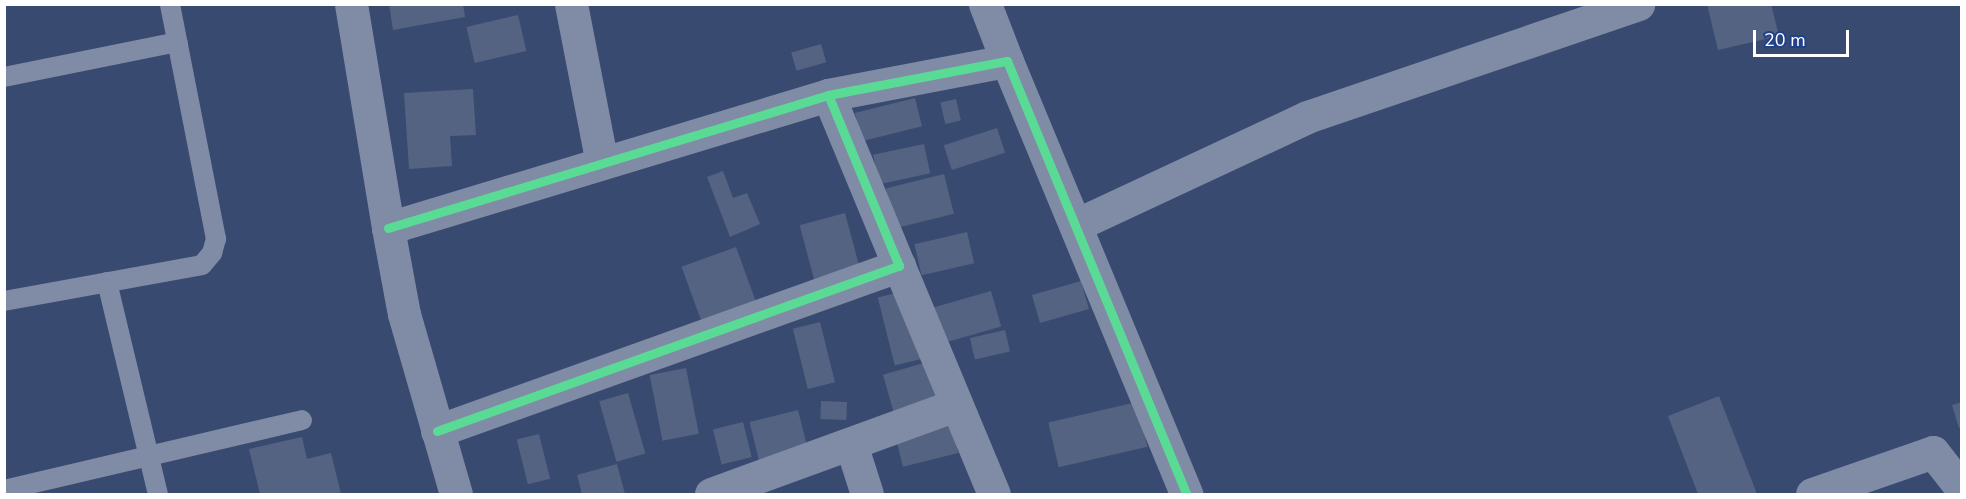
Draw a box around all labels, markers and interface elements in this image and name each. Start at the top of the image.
scale bar [1756,18,1852,56]
text: 20 m [1764,28,1806,52]

